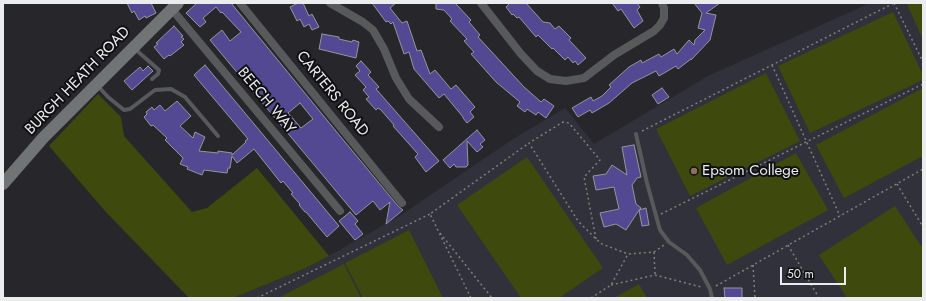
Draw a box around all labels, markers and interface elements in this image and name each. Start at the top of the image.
street label: BURGH HEATH ROAD [22,23,134,139]
street label: CARTERS ROAD [292,48,372,140]
street label: BEECH WAY [233,64,299,138]
place label: Epsom College [702,162,799,180]
marker: Epsom College [689,166,699,176]
scale bar [782,259,848,285]
text: 50 m [787,265,814,283]

